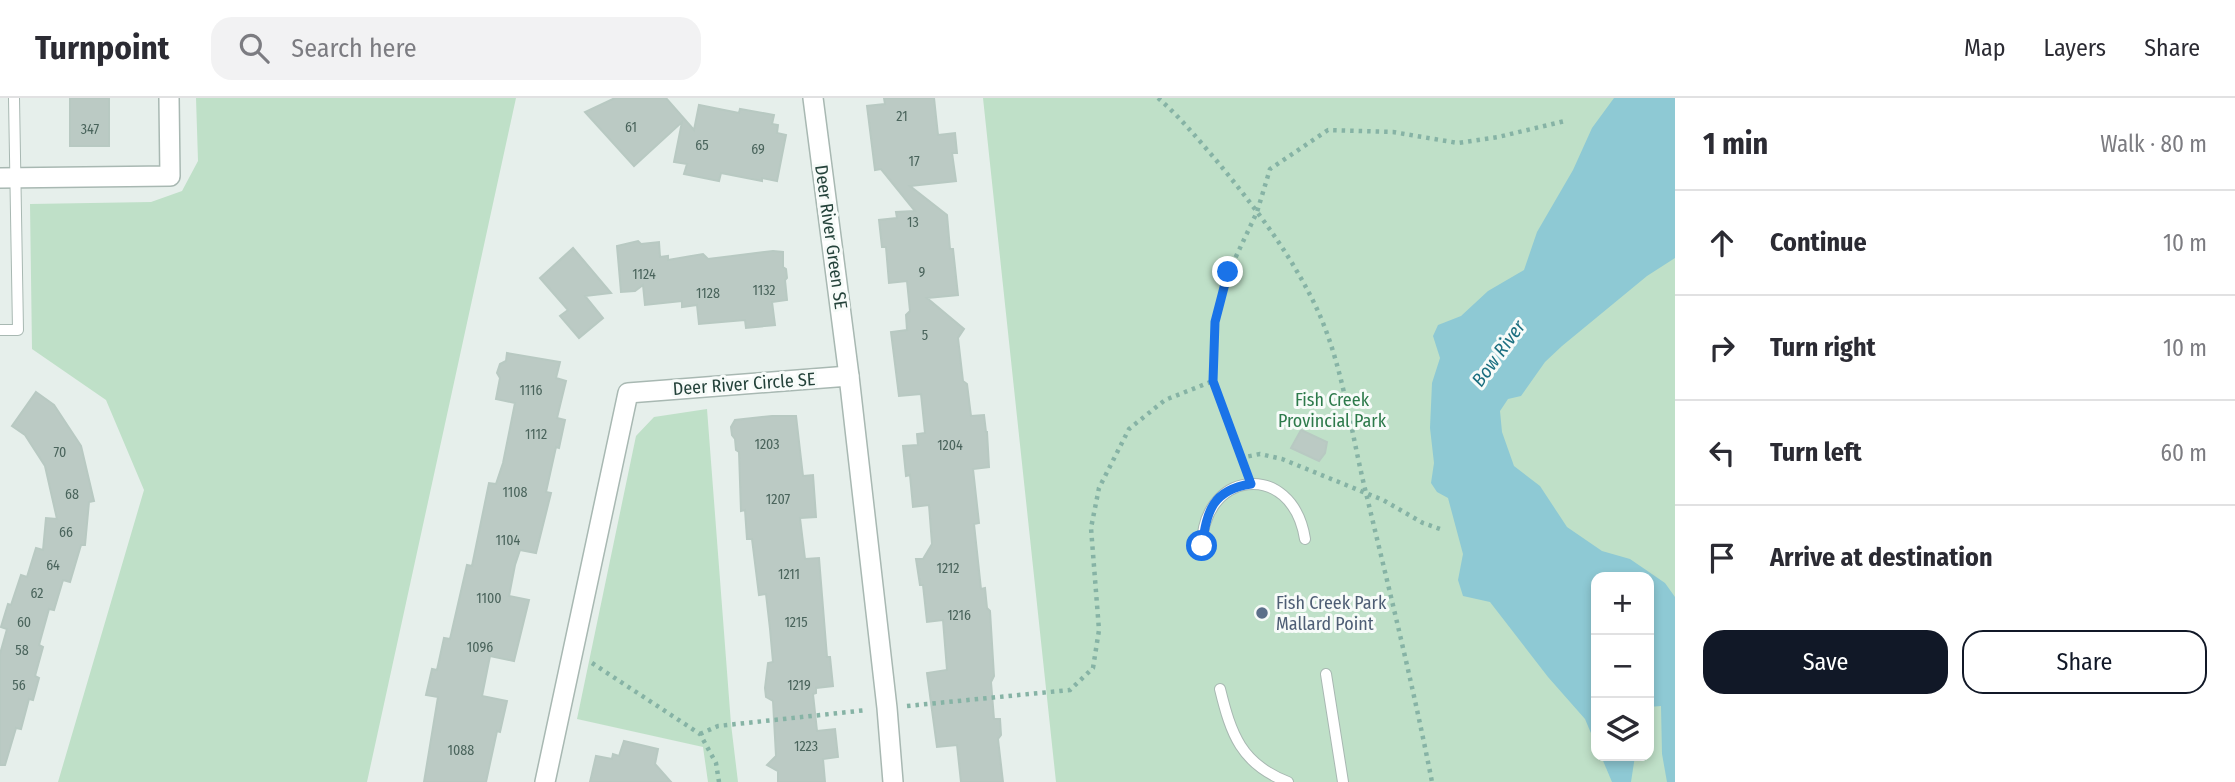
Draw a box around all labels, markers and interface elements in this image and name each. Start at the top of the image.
search box [211,17,701,80]
text: Turnpoint [35,28,169,68]
icon: search [235,29,273,67]
text: Search here [291,33,417,64]
text: Map [1964,34,2006,62]
text: Layers [2044,34,2106,62]
text: Share [2144,34,2200,62]
house number: 21 [896,108,908,125]
house number: 61 [625,119,637,136]
house number: 347 [81,121,100,138]
text: 1 min [1703,126,1768,162]
text: Walk · 80 m [2100,130,2207,158]
house number: 65 [695,137,709,154]
house number: 69 [751,141,765,158]
house number: 17 [908,153,920,170]
street label: Deer River Green SE [810,163,852,311]
house number: 13 [907,214,919,231]
icon: ahead [1703,224,1741,262]
text: Continue [1770,227,1867,258]
text: 10 m [2163,229,2207,257]
route end [1212,256,1243,287]
house number: 9 [919,264,926,281]
house number: 1124 [632,266,656,283]
house number: 1132 [752,282,776,299]
house number: 1128 [696,285,720,302]
water label: Bow River [1467,315,1531,391]
house number: 5 [922,327,928,344]
icon: right [1703,329,1741,367]
text: Turn right [1770,332,1876,363]
text: 10 m [2163,334,2207,362]
street label: Deer River Circle SE [672,368,816,400]
house number: 1116 [520,382,543,399]
park label: Fish Creek Provincial Park [1278,389,1387,432]
house number: 1112 [525,426,547,443]
icon: left [1703,434,1741,472]
house number: 1203 [754,436,780,453]
house number: 1204 [937,437,963,454]
text: Turn left [1770,437,1862,468]
text: 60 m [2161,439,2207,467]
house number: 70 [54,444,66,461]
house number: 1108 [502,484,528,501]
house number: 68 [65,486,79,503]
house number: 1207 [766,491,790,508]
house number: 66 [59,524,73,541]
route start [1186,530,1217,561]
house number: 1104 [496,532,521,549]
icon: arrive [1703,539,1741,577]
text: Arrive at destination [1770,542,1993,573]
house number: 64 [46,557,60,574]
house number: 1212 [937,560,959,577]
house number: 1211 [778,566,800,583]
map controls [1591,572,1654,761]
button: + [1591,572,1654,635]
house number: 62 [31,585,44,602]
house number: 1100 [476,590,502,607]
place label: Fish Creek Park Mallard Point [1276,592,1387,635]
marker: Fish Creek Park Mallard Point [1254,605,1270,621]
house number: 1216 [947,607,971,624]
house number: 60 [17,614,31,631]
house number: 1215 [784,614,808,631]
button: Save [1703,630,1948,694]
button: Share [1962,630,2207,694]
button: − [1591,635,1654,698]
house number: 1096 [467,639,493,656]
house number: 58 [15,642,29,659]
house number: 56 [12,677,26,694]
house number: 1219 [787,677,811,694]
button: layers [1591,698,1654,761]
house number: 1223 [794,738,818,755]
house number: 1088 [448,742,474,759]

